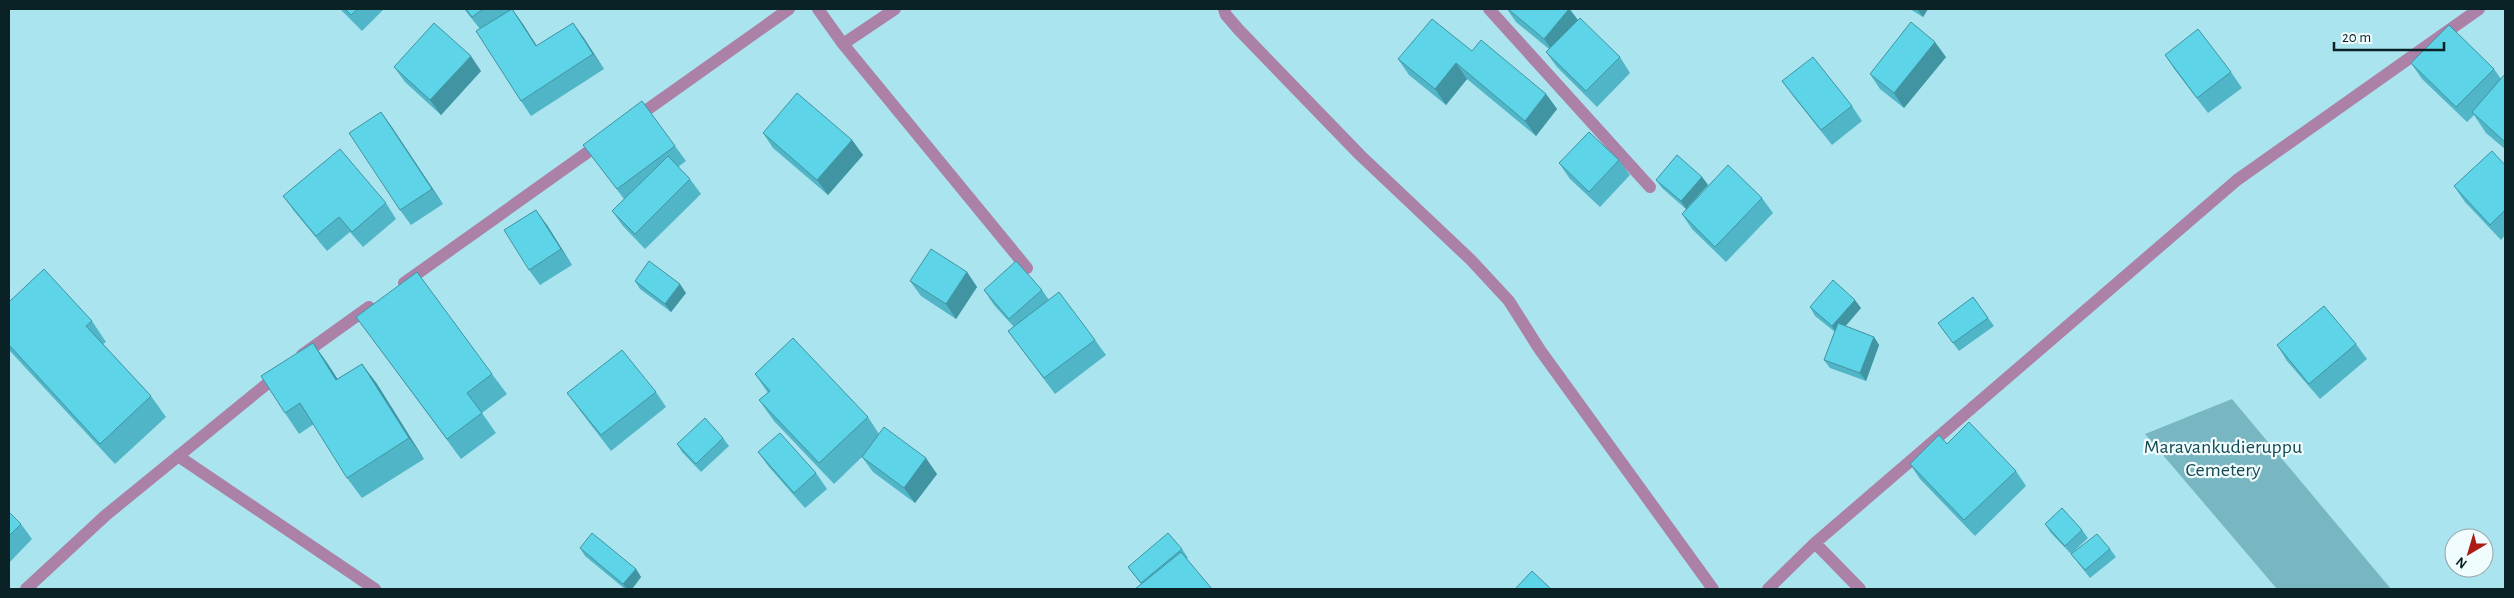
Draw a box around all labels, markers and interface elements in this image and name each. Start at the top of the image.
scale bar [2334,20,2444,52]
text: 20 m [2342,30,2371,45]
park label: Maravankudieruppu Cemetery [2144,437,2302,480]
north arrow [2444,528,2494,578]
text: N [2453,554,2470,571]

